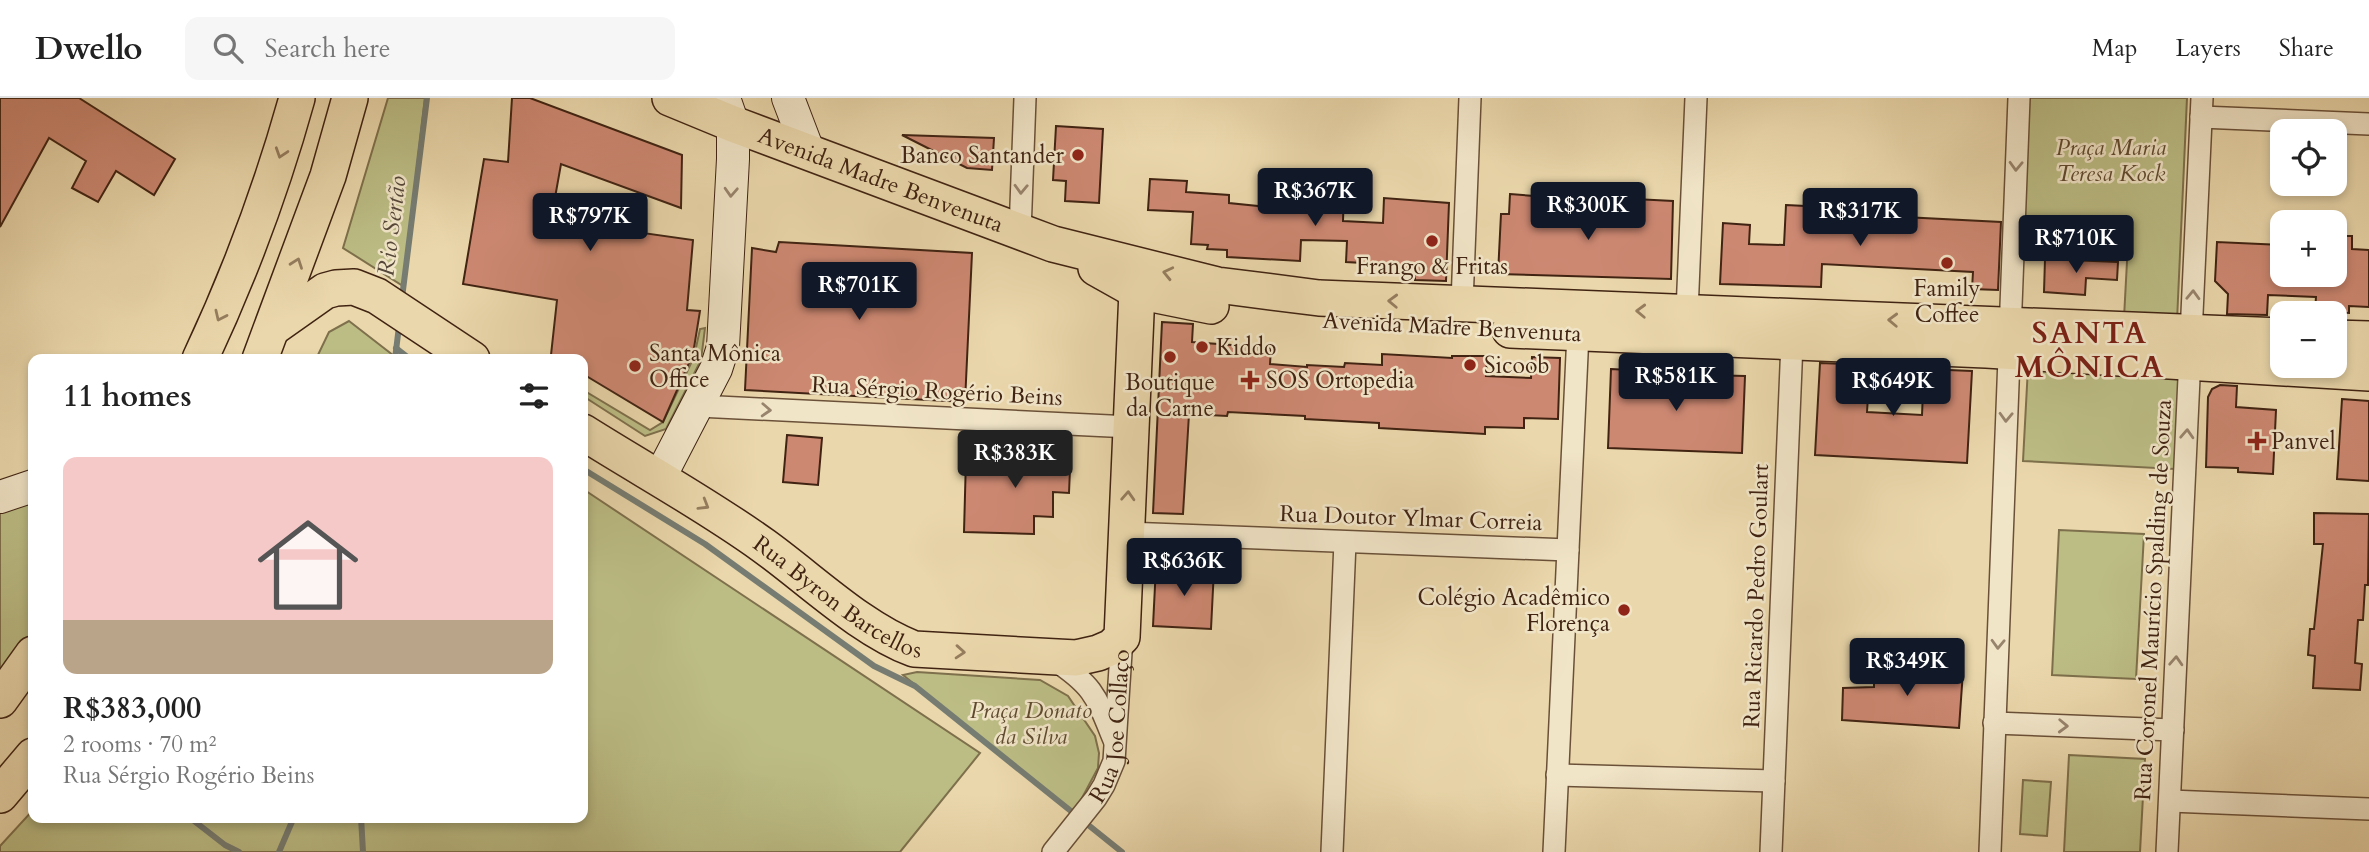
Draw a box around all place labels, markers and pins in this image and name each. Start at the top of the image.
place label: Banco Santander [900,140,1065,171]
marker: Banco Santander [1070,147,1086,163]
pin: R$367K [1258,169,1372,228]
pin: R$300K [1531,183,1645,242]
pin: R$317K [1803,188,1917,248]
pin: R$797K [533,194,647,253]
pin: R$710K [2019,216,2133,275]
marker: Frango & Fritas [1424,233,1440,249]
place label: Frango & Fritas [1356,251,1508,282]
marker: Family Coffee [1939,255,1955,271]
pin: R$701K [802,262,916,322]
place label: Family Coffee [1914,273,1980,330]
place label: Kiddo [1216,332,1277,363]
place label: Santa Mônica Office [649,338,781,395]
marker: Kiddo [1194,339,1210,355]
marker: Boutique da Carne [1162,349,1178,365]
place label: Sicoob [1484,350,1550,381]
pin: R$581K [1619,354,1733,413]
marker: Sicoob [1462,357,1478,373]
marker: Santa Mônica Office [627,358,643,374]
pin: R$649K [1836,358,1950,418]
place label: SOS Ortopedia [1266,365,1414,396]
place label: Boutique da Carne [1125,367,1215,424]
marker: SOS Ortopedia [1240,370,1260,390]
place label: Panvel [2271,426,2336,457]
pin: R$383K [958,430,1072,490]
marker: Panvel [2249,433,2265,449]
pin: R$636K [1127,538,1241,598]
place label: Colégio Acadêmico Florença [1417,582,1610,639]
marker: Colégio Acadêmico Florença [1616,602,1632,618]
pin: R$349K [1850,638,1964,698]

